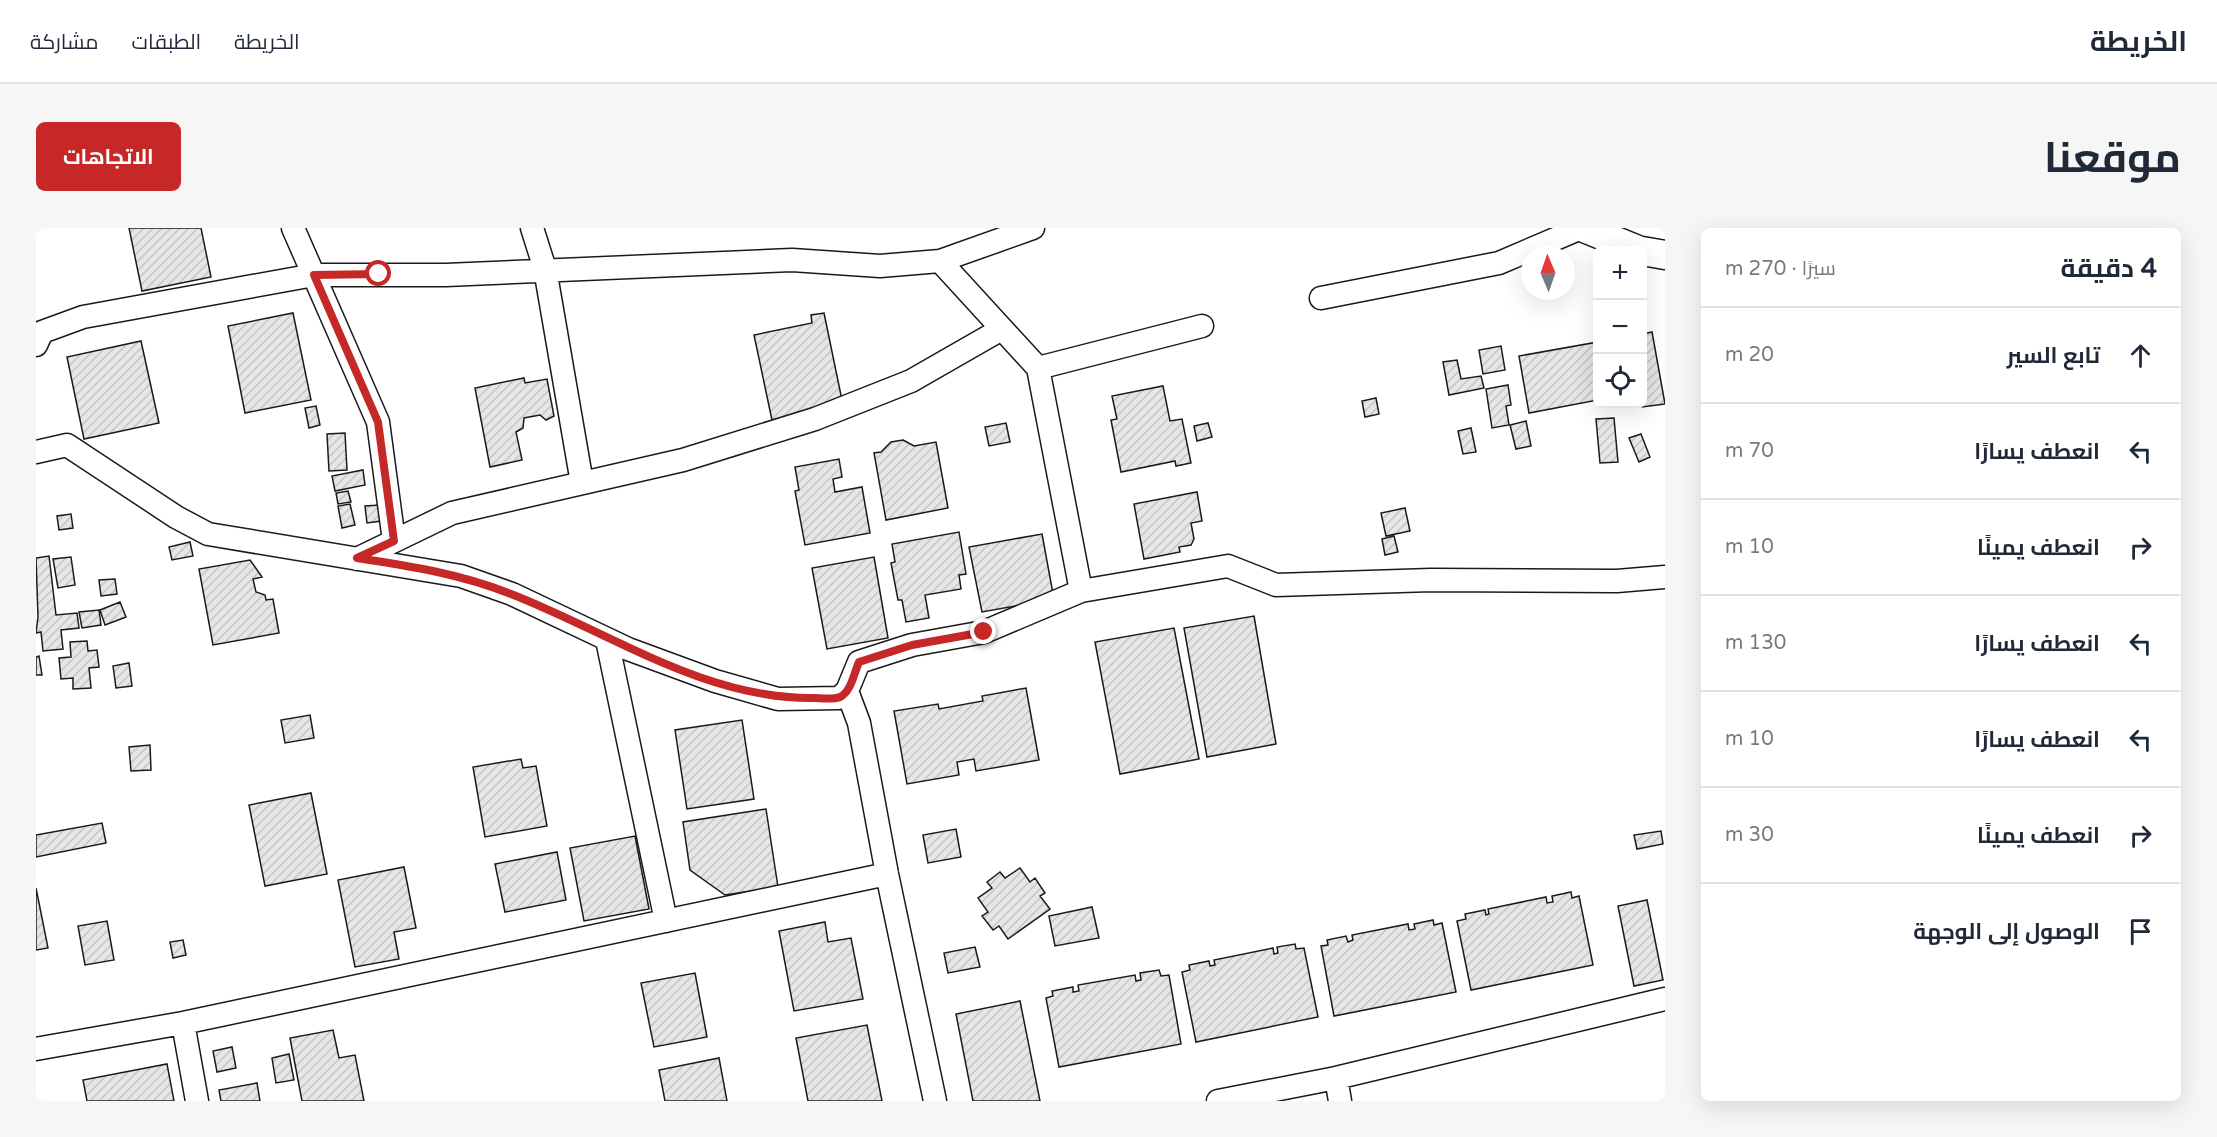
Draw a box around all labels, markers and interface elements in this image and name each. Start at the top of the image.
text: الخريطة [2090,25,2187,59]
text: مشاركة [30,30,99,55]
text: الطبقات [132,30,201,55]
text: الخريطة [234,30,300,55]
button: الاتجاهات [36,122,181,191]
text: موقعنا [2044,133,2181,184]
north arrow [1521,246,1575,300]
map controls [1593,246,1647,408]
button: + [1593,246,1647,300]
text: 4 دقيقة [2060,253,2157,284]
text: سيرًا · 270 m [1725,257,1836,281]
route start [365,260,391,286]
button: − [1593,300,1647,354]
icon: ahead [2124,339,2157,372]
text: 20 m [1725,343,1774,367]
text: تابع السير [2007,343,2100,369]
button: locate [1593,354,1647,408]
icon: left [2124,435,2157,468]
text: 70 m [1725,439,1774,463]
text: انعطف يسارًا [1974,439,2100,465]
icon: right [2124,531,2157,564]
text: 10 m [1725,535,1774,559]
text: انعطف يمينًا [1977,535,2100,561]
route end [970,618,996,644]
icon: left [2124,627,2157,660]
text: 130 m [1725,631,1786,655]
text: انعطف يسارًا [1974,631,2100,657]
icon: left [2124,723,2157,756]
text: 10 m [1725,727,1774,751]
text: انعطف يسارًا [1974,727,2100,753]
icon: right [2124,819,2157,852]
text: 30 m [1725,823,1774,847]
text: انعطف يمينًا [1977,823,2100,849]
icon: arrive [2124,915,2157,948]
text: الوصول إلى الوجهة [1913,919,2100,945]

